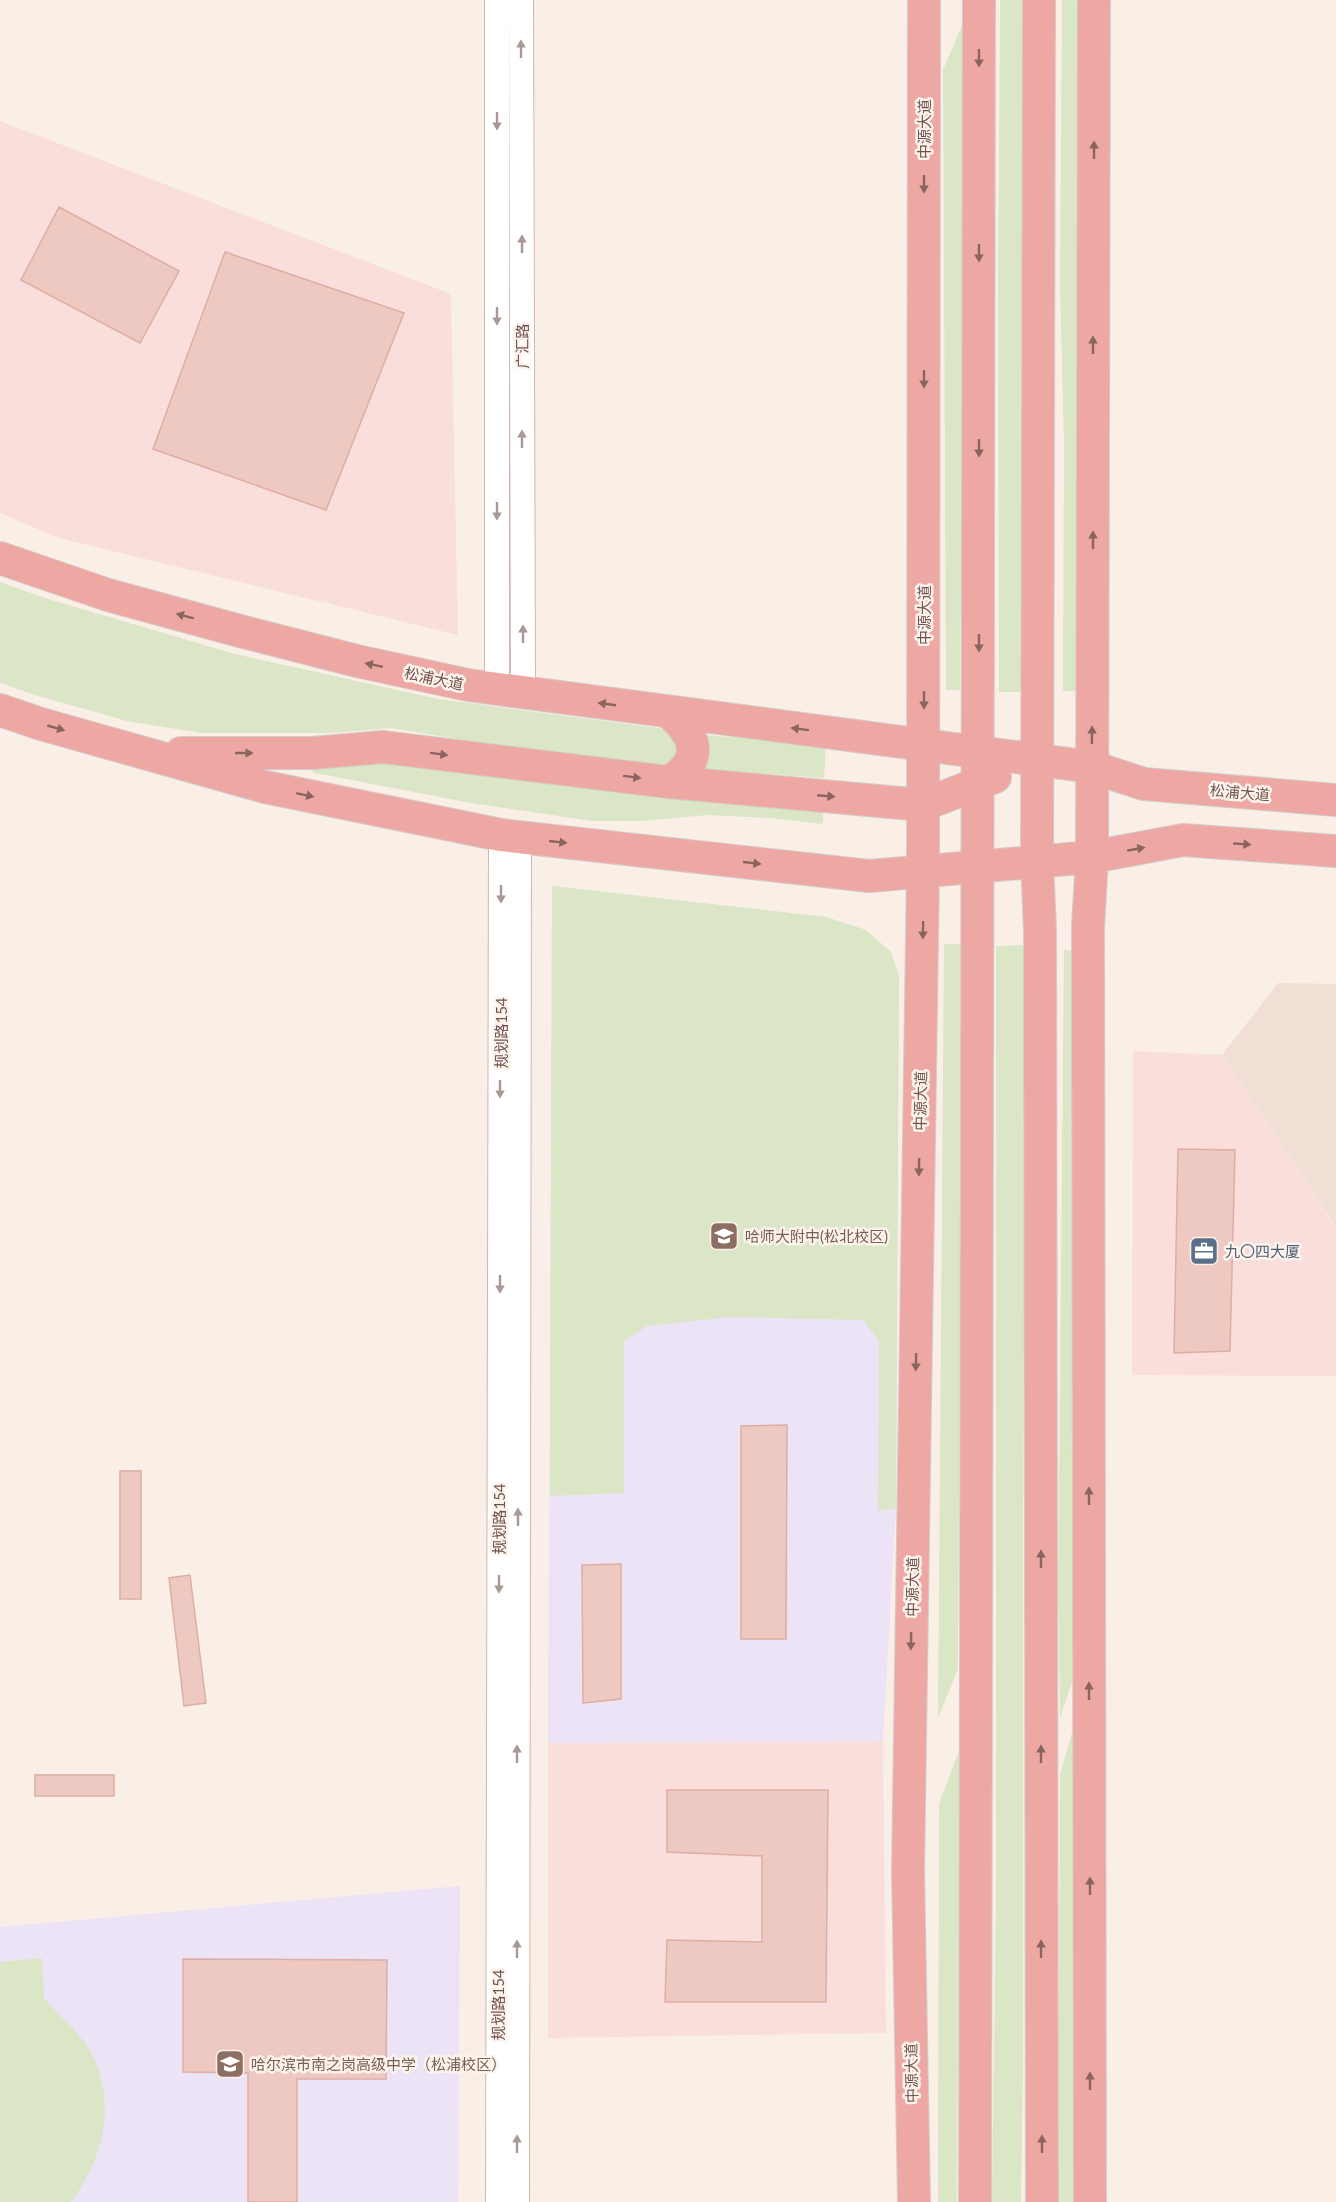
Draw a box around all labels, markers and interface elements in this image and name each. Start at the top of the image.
one-way arrow [516,39,526,58]
one-way arrow [974,49,984,68]
street label: 中源大道 [915,99,933,159]
one-way arrow [492,112,502,131]
one-way arrow [1089,141,1099,160]
one-way arrow [919,175,929,194]
one-way arrow [517,234,527,253]
one-way arrow [974,244,984,263]
one-way arrow [492,307,502,326]
street label: 广汇路 [513,323,531,369]
one-way arrow [1088,336,1098,355]
one-way arrow [919,370,929,389]
one-way arrow [517,429,527,448]
one-way arrow [974,439,984,458]
one-way arrow [492,502,502,521]
one-way arrow [1088,531,1098,550]
street label: 中源大道 [915,585,933,645]
one-way arrow [176,611,194,620]
one-way arrow [518,624,528,643]
one-way arrow [974,634,984,653]
one-way arrow [364,659,383,669]
street label: 松浦大道 [403,663,465,693]
one-way arrow [919,691,929,710]
one-way arrow [597,700,616,709]
one-way arrow [47,724,65,733]
one-way arrow [791,725,810,734]
one-way arrow [1087,726,1097,745]
one-way arrow [235,748,254,758]
one-way arrow [429,749,448,758]
one-way arrow [623,773,642,782]
street label: 松浦大道 [1209,780,1271,804]
one-way arrow [295,791,314,800]
one-way arrow [817,791,836,801]
one-way arrow [549,837,568,847]
one-way arrow [1232,840,1251,849]
one-way arrow [1126,844,1145,853]
one-way arrow [743,858,762,868]
one-way arrow [496,884,506,903]
one-way arrow [918,920,927,939]
street label: 规划路154 [492,997,510,1069]
street label: 中源大道 [910,1071,930,1131]
one-way arrow [496,1079,505,1098]
one-way arrow [914,1157,924,1176]
school or university icon: 哈师大附中(松北校区) [708,1220,740,1252]
place label: 哈师大附中(松北校区) [745,1227,888,1245]
office icon: 九〇四大厦 [1188,1235,1220,1267]
place label: 九〇四大厦 [1225,1242,1300,1260]
one-way arrow [495,1274,505,1293]
one-way arrow [911,1352,921,1371]
street label: 规划路154 [490,1483,508,1555]
one-way arrow [1084,1486,1094,1505]
one-way arrow [513,1507,523,1526]
one-way arrow [1036,1549,1046,1568]
street label: 中源大道 [902,1557,922,1617]
one-way arrow [494,1574,504,1593]
one-way arrow [907,1631,916,1650]
one-way arrow [1084,1681,1094,1700]
one-way arrow [513,1744,522,1763]
one-way arrow [1036,1744,1046,1763]
one-way arrow [1085,1876,1095,1895]
one-way arrow [512,1939,522,1958]
one-way arrow [1036,1939,1046,1958]
street label: 规划路154 [489,1969,507,2041]
street label: 中源大道 [901,2043,921,2103]
school or university icon: 哈尔滨市南之岗高级中学（松浦校区） [214,2048,246,2080]
place label: 哈尔滨市南之岗高级中学（松浦校区） [251,2055,506,2073]
one-way arrow [1085,2071,1095,2090]
one-way arrow [512,2134,522,2153]
one-way arrow [1037,2134,1047,2153]

